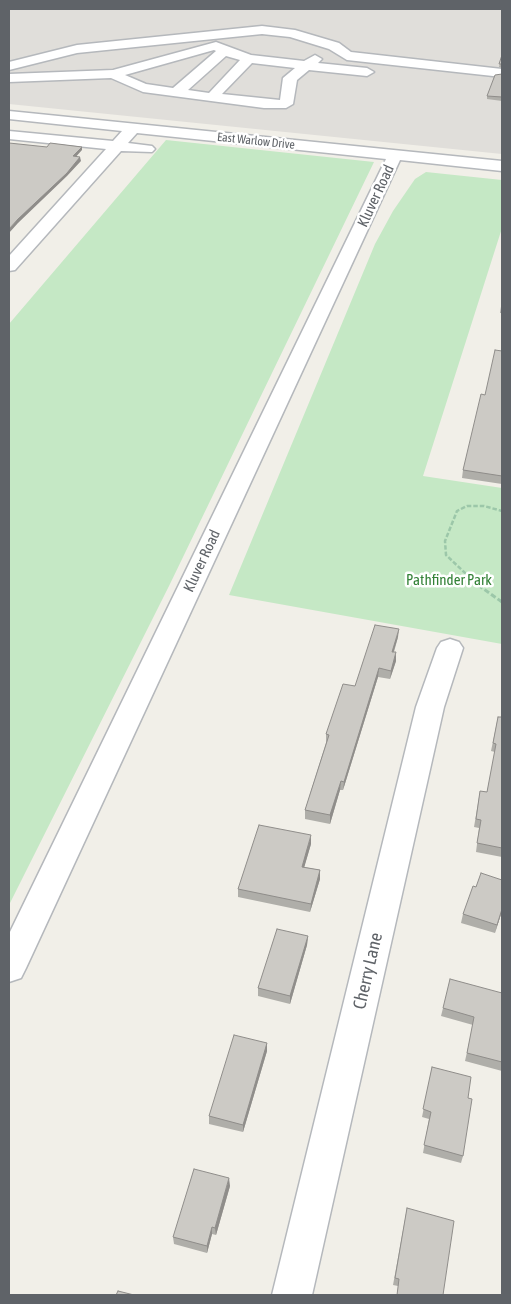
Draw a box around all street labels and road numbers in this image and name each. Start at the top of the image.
street label: East Warlow Drive [216,130,296,152]
street label: Kluver Road [354,162,398,230]
street label: Kluver Road [180,527,224,595]
street label: Cherry Lane [349,931,387,1011]

